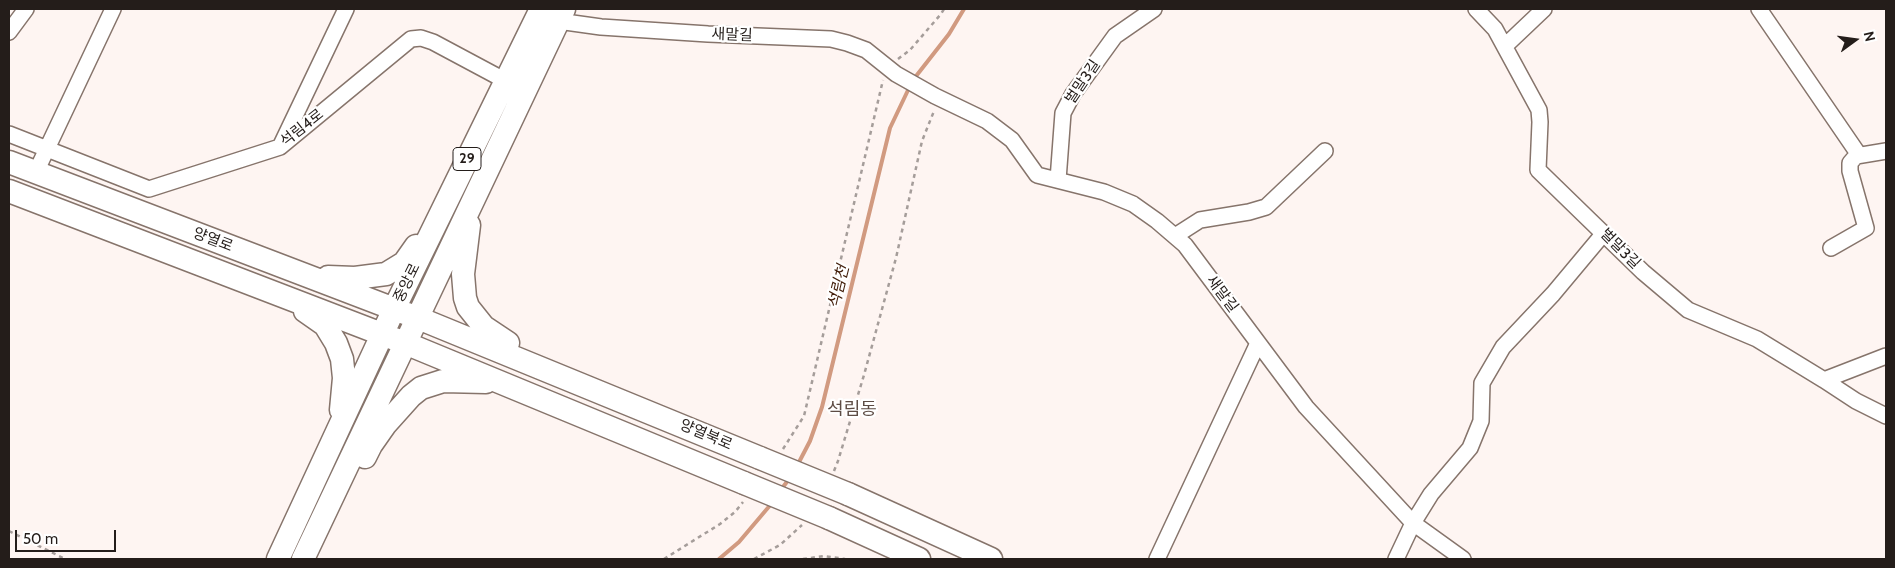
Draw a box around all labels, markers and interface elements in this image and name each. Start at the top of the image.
north arrow [1830,15,1880,65]
street label: 새말길 [711,25,753,45]
text: N [1860,29,1879,43]
street label: 벌말3길 [1062,56,1104,108]
street label: 석림4로 [277,105,327,151]
road number: 29 [453,148,481,170]
street label: 양열로 [190,224,236,256]
street label: 벌말3길 [1596,225,1644,273]
street label: 중앙로 [390,260,424,306]
water label: 석림천 [824,263,854,311]
street label: 새말길 [1202,272,1242,316]
district label: 석림동 [827,399,877,421]
street label: 양열북로 [677,416,735,454]
scale bar [18,520,119,552]
text: 50 m [23,530,58,548]

